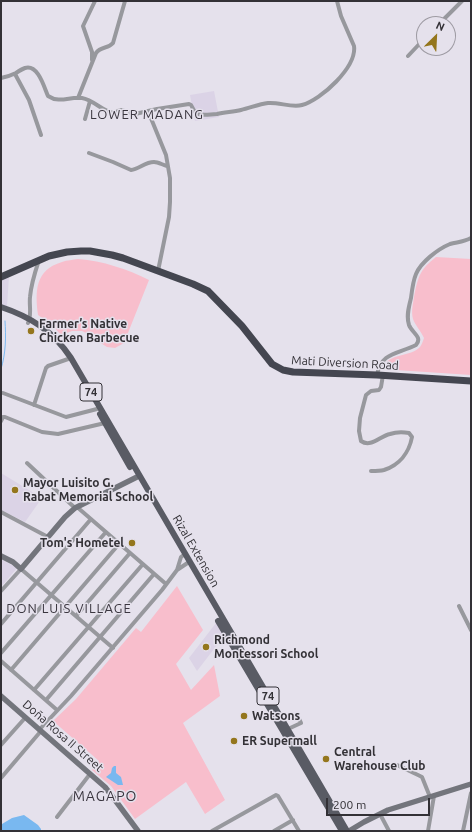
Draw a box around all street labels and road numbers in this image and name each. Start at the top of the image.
street label: Mati Diversion Road [291,353,399,373]
road number: 74 [80,383,102,401]
street label: Rizal Extension [170,512,222,590]
road number: 74 [257,687,279,705]
street label: Doña Rosa II Street [20,697,106,775]

